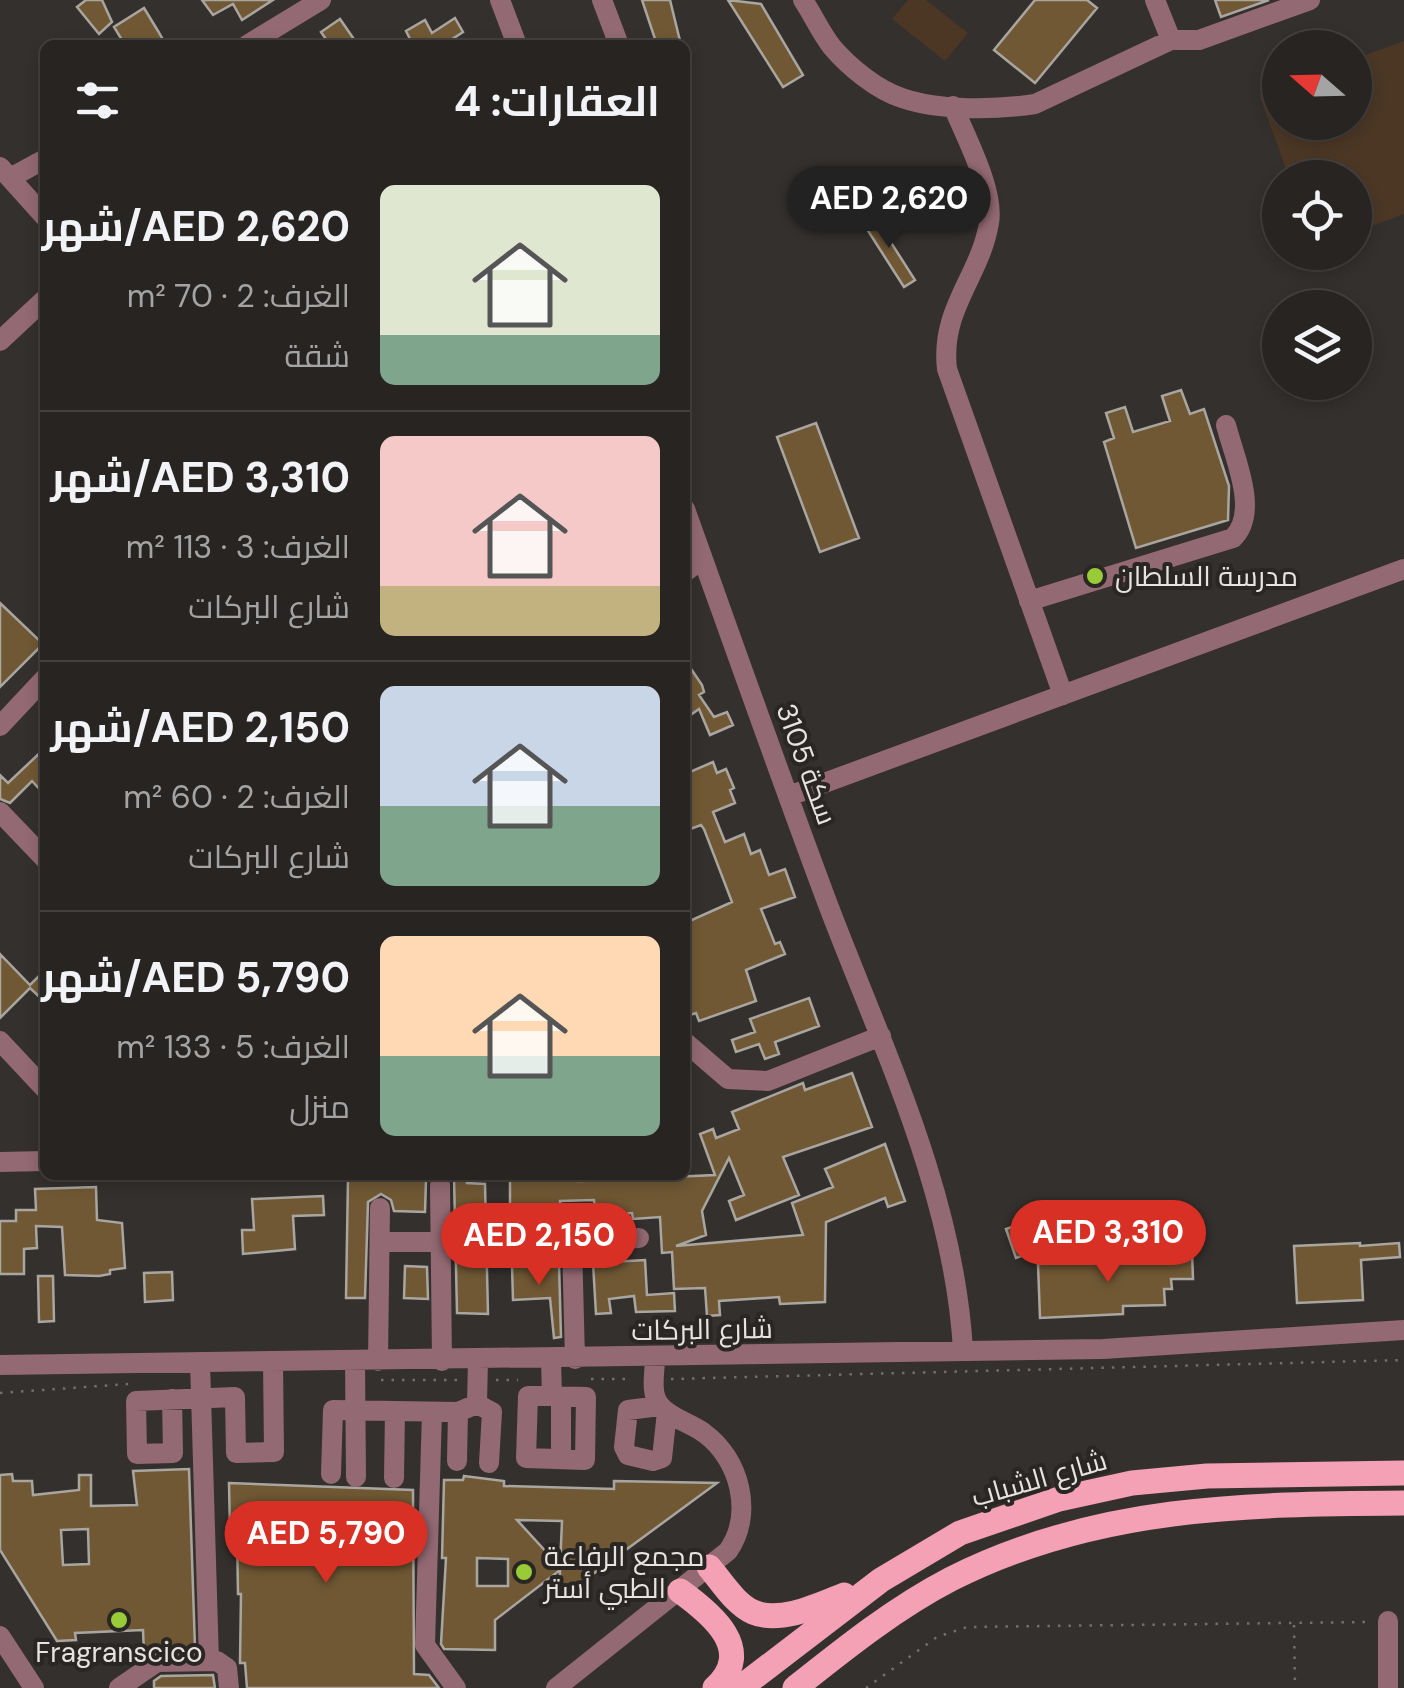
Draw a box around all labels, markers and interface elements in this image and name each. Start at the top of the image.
north arrow [1262,30,1372,140]
map controls [1262,30,1372,400]
icon: filters [70,73,125,128]
text: العقارات: 4 [454,74,660,129]
button: locate [1262,160,1372,270]
pin: AED 2,620 [775,166,1003,251]
text: AED 2,620 [810,177,968,219]
text: AED 2,620/شهر [42,199,350,254]
icon: home [460,225,580,345]
text: الغرف: 2 · 70 m² [127,275,350,317]
button: layers [1262,290,1372,400]
text: شقة [285,335,350,377]
text: AED 3,310/شهر [51,450,350,505]
icon: home [460,476,580,596]
text: الغرف: 3 · 113 m² [126,526,350,568]
place label: مدرسة السلطان [1115,558,1298,595]
marker: مدرسة السلطان [1084,565,1106,587]
text: شارع البركات [188,586,350,628]
street label: سكة 3105 [768,699,846,830]
text: AED 2,150/شهر [51,700,350,755]
icon: home [460,726,580,846]
text: الغرف: 2 · 60 m² [123,776,350,818]
text: شارع البركات [188,836,350,878]
text: AED 5,790/شهر [41,950,350,1005]
icon: home [460,976,580,1096]
text: الغرف: 5 · 133 m² [116,1026,350,1068]
text: منزل [289,1086,350,1128]
pin: AED 3,310 [994,1200,1222,1285]
pin: AED 2,150 [425,1203,653,1288]
text: AED 3,310 [1032,1211,1184,1253]
text: AED 2,150 [463,1214,615,1256]
street label: شارع البركات [631,1310,773,1349]
street label: شارع الشباب [967,1441,1111,1516]
pin: AED 5,790 [212,1501,440,1586]
text: AED 5,790 [247,1512,405,1554]
place label: مجمع الرفاعة الطبي أستر [542,1538,705,1610]
marker: مجمع الرفاعة الطبي أستر [513,1561,535,1583]
marker: Fragranscico [108,1609,130,1631]
place label: Fragranscico [35,1634,203,1671]

